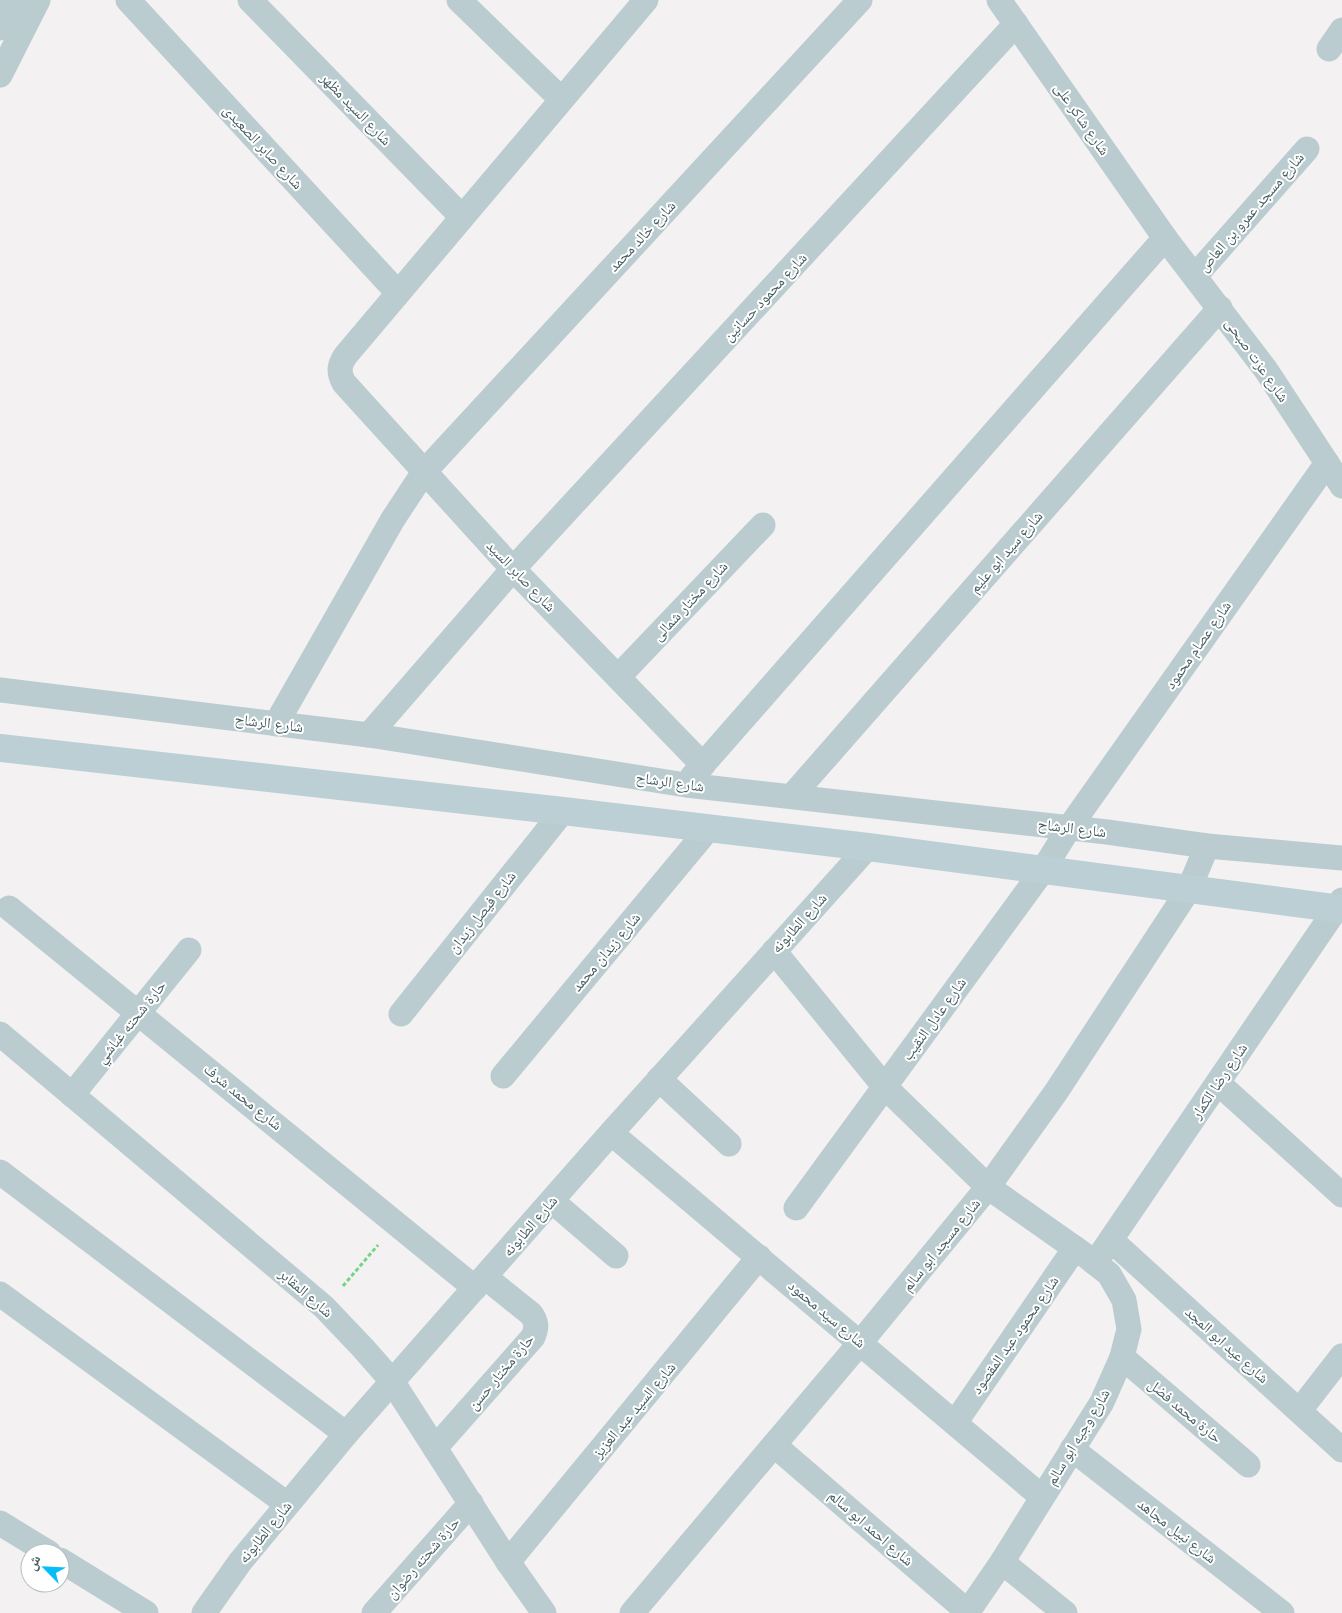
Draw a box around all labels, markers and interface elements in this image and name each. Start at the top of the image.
street label: شارع السيد مظهر [315,68,395,150]
street label: شارع شاكر على [1050,79,1114,159]
street label: شارع صابر الصعيدى [219,101,307,194]
street label: شارع مسجد عمرو بن العاص [1194,149,1308,276]
street label: شارع خالد محمد [605,197,680,276]
street label: شارع محمود حسانين [719,249,812,346]
street label: شارع عزت صبحى [1221,314,1293,406]
street label: شارع سيد ابو عليم [966,507,1047,597]
street label: شارع صابر السيد [482,537,559,616]
street label: شارع مختار شمالى [649,557,732,645]
street label: شارع عصام محمود [1161,597,1236,693]
street label: شارع الرشاح [234,710,304,737]
street label: شارع الرشاح [635,768,705,797]
street label: شارع الرشاح [1037,815,1107,842]
street label: شارع فيصل زيدان [444,867,521,957]
street label: شارع الطابونه [767,889,832,957]
street label: شارع زيدان محمد [568,909,645,996]
street label: شارع عادل النقيب [898,974,971,1065]
street label: حارة شحته غباشي [92,977,172,1069]
street label: شارع رضا الكمار [1186,1040,1252,1124]
street label: شارع محمد شرف [200,1060,286,1135]
street label: شارع الطابونه [499,1192,562,1261]
street label: شارع مسجد ابو سالم [898,1195,985,1296]
street label: شارع المقابر [274,1264,337,1322]
street label: شارع محمود عبد المقصود [967,1272,1063,1398]
street label: شارع سيد محمود [784,1276,869,1352]
street label: شارع عيد ابو المجد [1181,1303,1272,1388]
street label: حارة مختار حسن [464,1330,539,1414]
street label: شارع السيد عبد العزيز [588,1358,680,1463]
street label: حارة محمد فضل [1144,1375,1226,1448]
street label: شارع وجيه ابو سالم [1042,1385,1115,1489]
street label: شارع احمد ابو سالم [824,1486,917,1571]
street label: شارع نبيل مجاهد [1133,1495,1220,1568]
street label: شارع الطابونه [234,1497,296,1567]
street label: حارة شحته رضوان [383,1513,464,1603]
north arrow [20,1543,70,1593]
text: ش [23,1553,44,1573]

